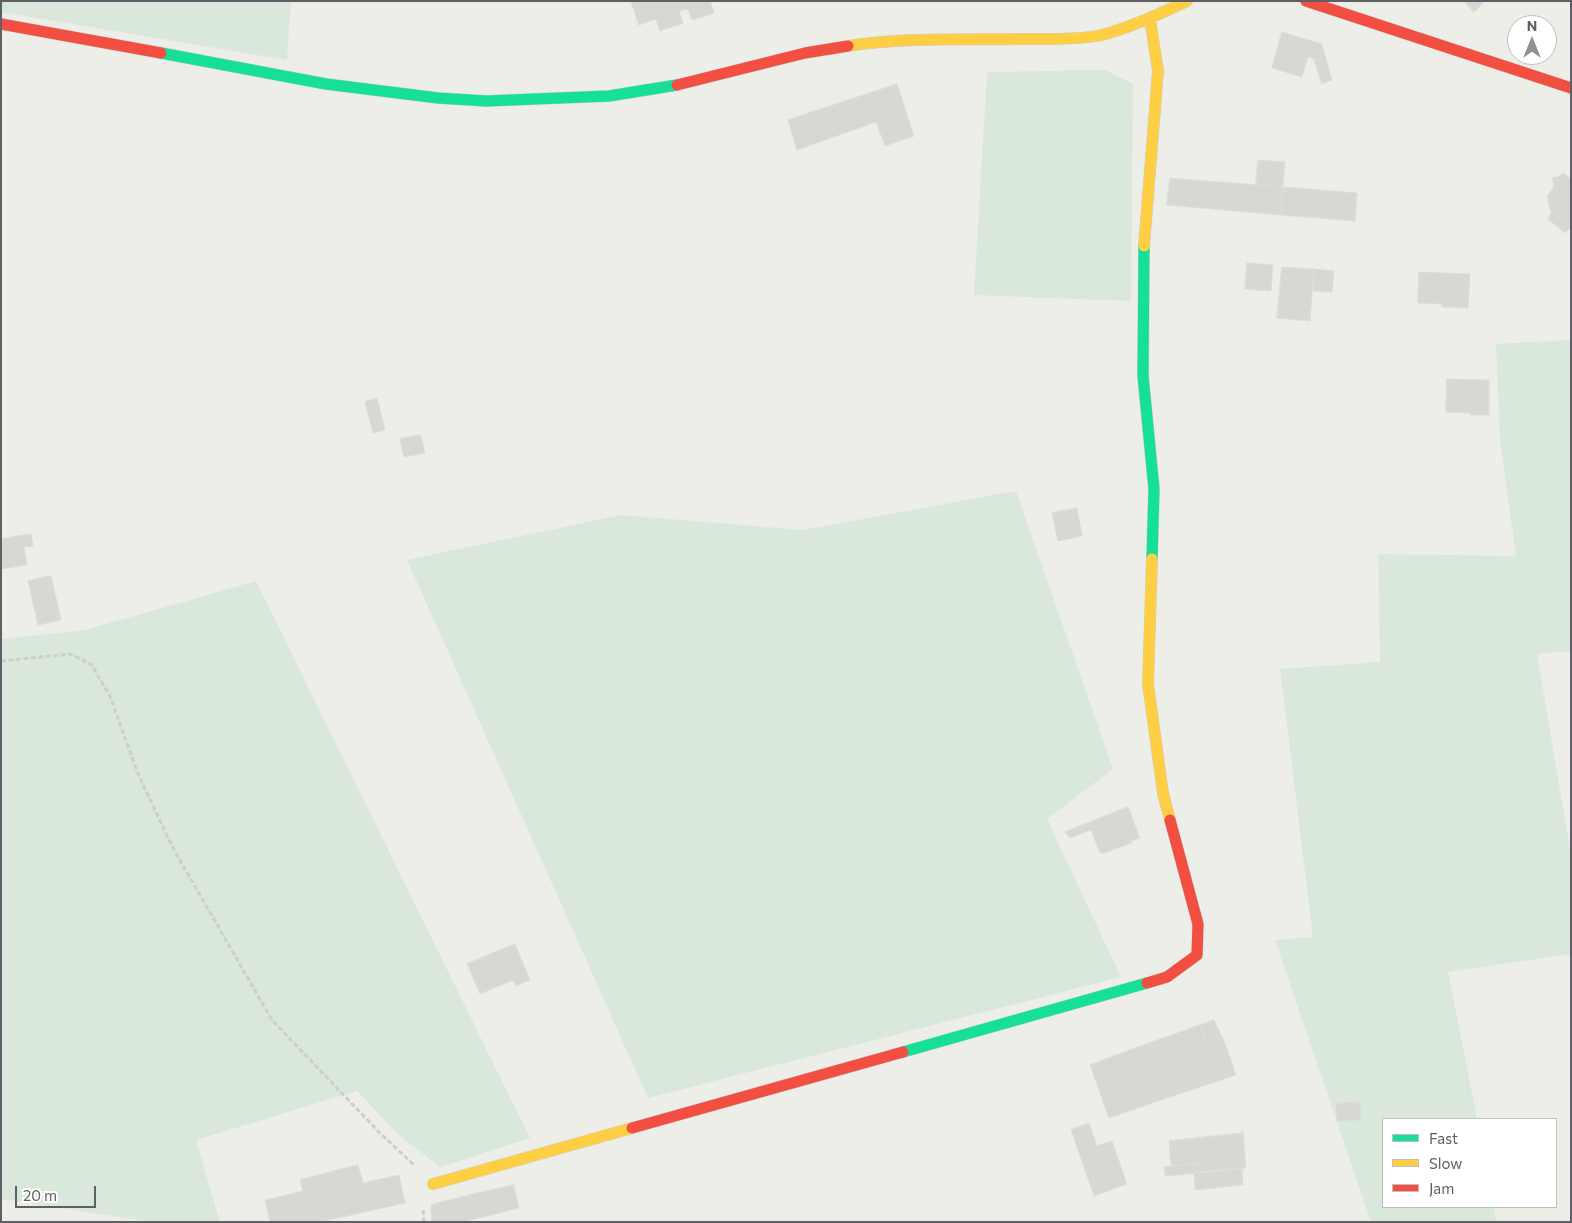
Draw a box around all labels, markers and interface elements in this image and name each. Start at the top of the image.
north arrow [1507,15,1557,65]
text: N [1527,17,1537,34]
legend [1382,1118,1557,1208]
text: Fast [1429,1129,1458,1147]
text: Slow [1429,1154,1462,1172]
scale bar [18,1176,99,1208]
text: Jam [1429,1179,1454,1197]
text: 20 m [23,1186,57,1204]

